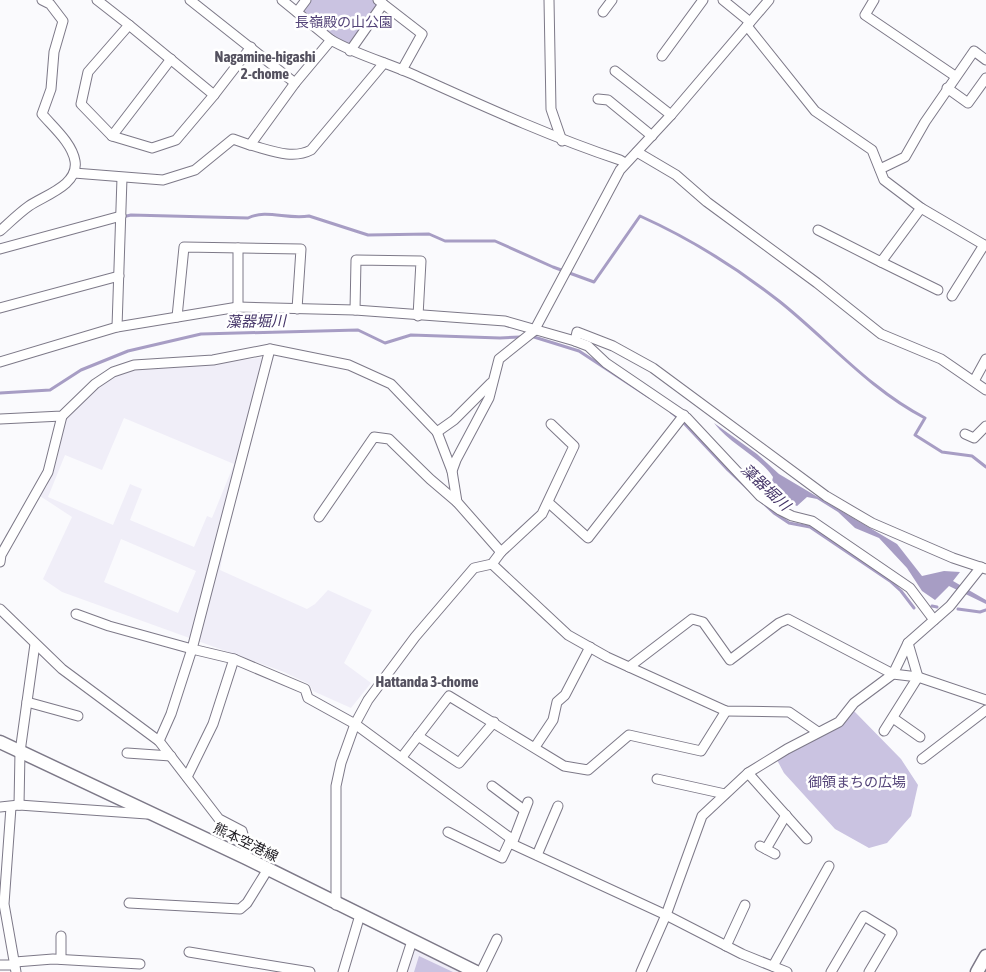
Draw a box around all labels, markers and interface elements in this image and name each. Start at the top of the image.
park label: 長嶺殿の山公園 [295,14,393,30]
district label: Nagamine-higashi 2-chome [215,48,315,82]
water label: 藻器堀川 [226,312,288,330]
water label: 藻器堀川 [738,460,795,515]
district label: Hattanda 3-chome [375,673,479,690]
park label: 御領まちの広場 [808,774,906,790]
street label: 熊本空港線 [211,819,281,865]

